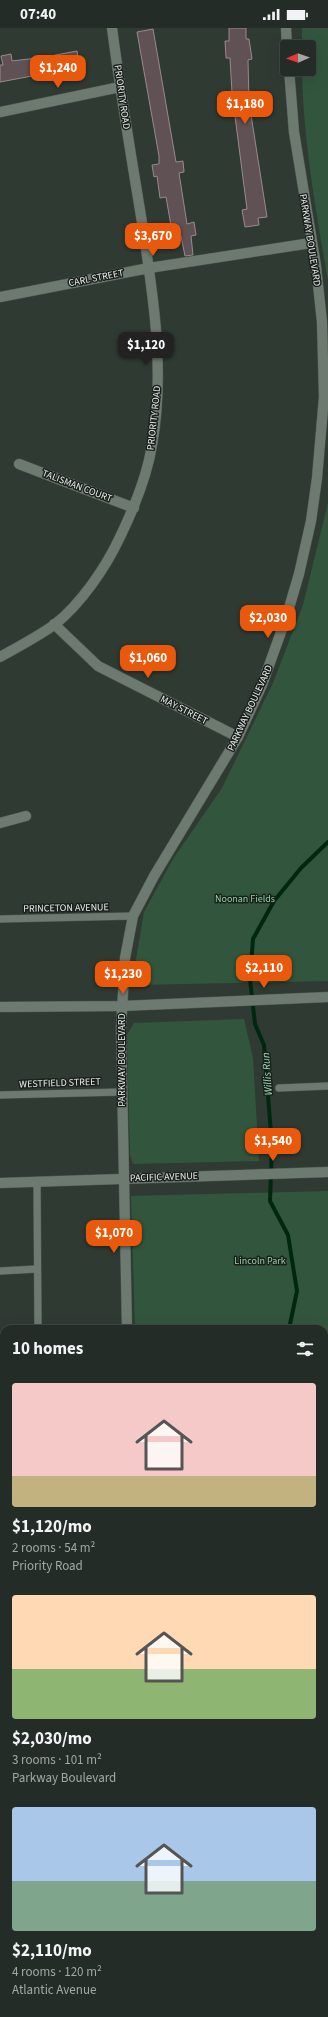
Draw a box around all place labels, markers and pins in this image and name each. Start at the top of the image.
pin: $1,240 [25,55,91,89]
pin: $1,180 [212,91,278,125]
pin: $3,670 [120,223,186,257]
pin: $1,120 [113,332,179,366]
pin: $2,030 [235,605,301,639]
pin: $1,060 [115,645,181,679]
pin: $2,110 [231,955,297,989]
pin: $1,230 [90,961,156,995]
pin: $1,540 [240,1128,306,1162]
pin: $1,070 [81,1220,147,1254]

